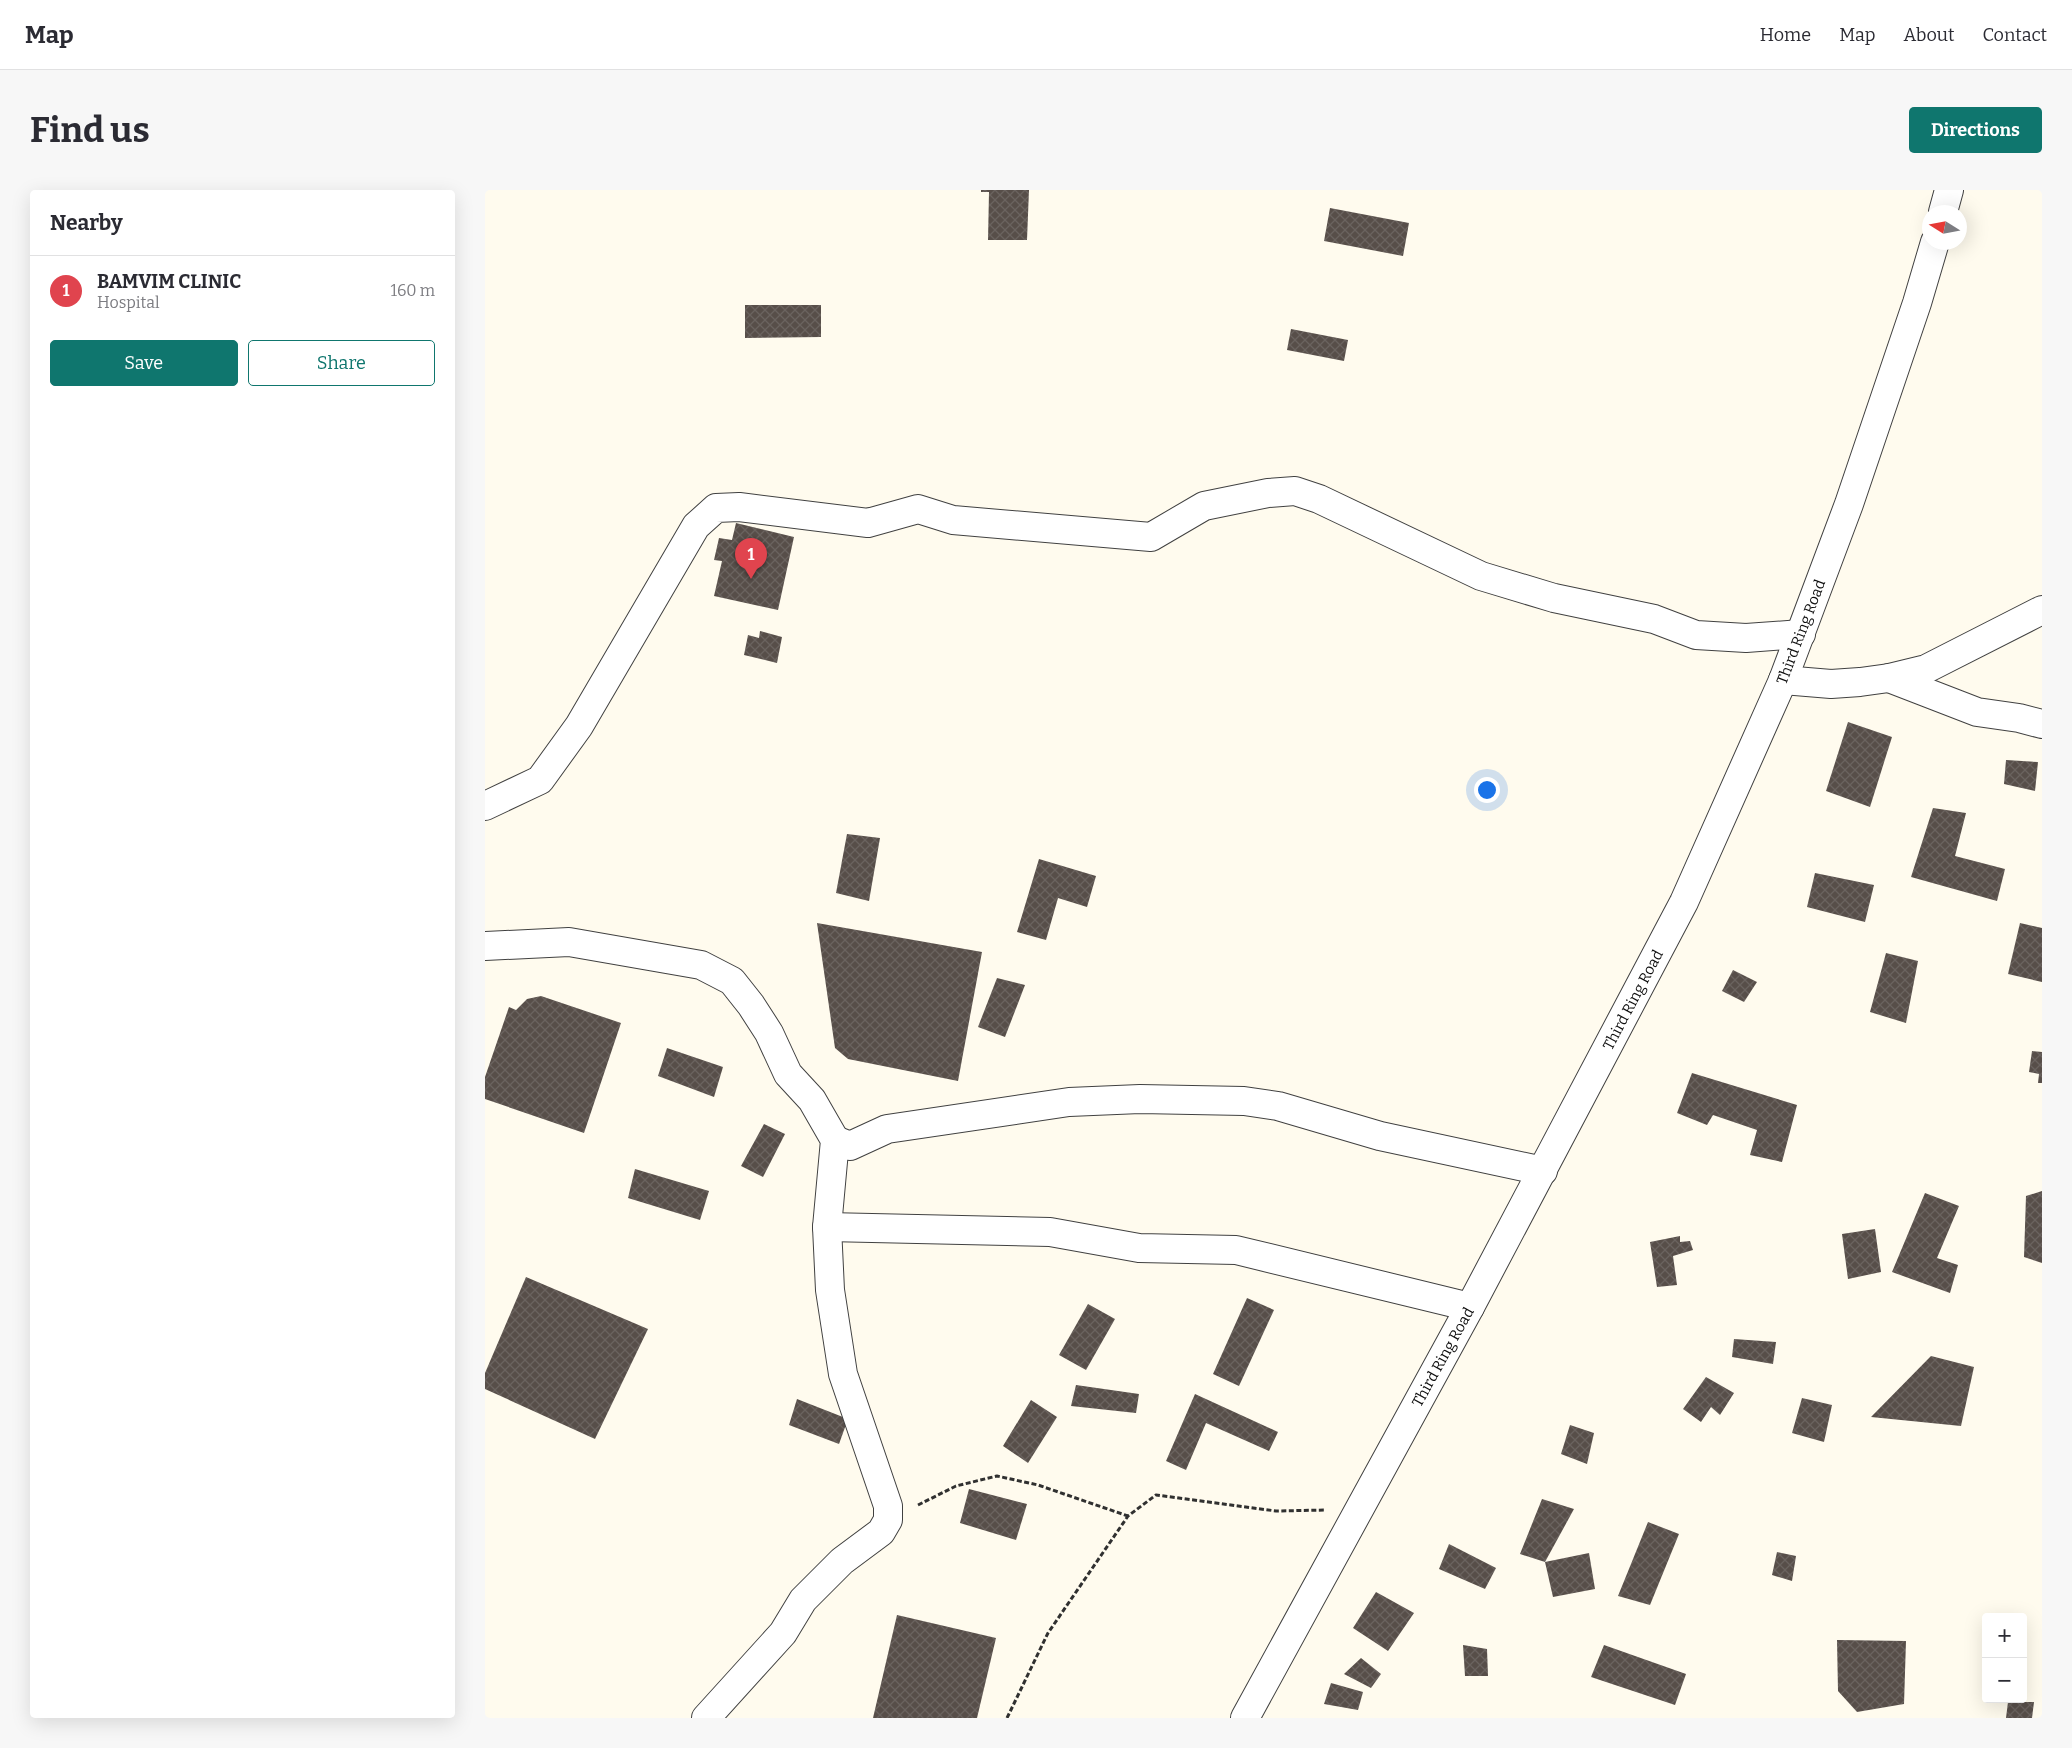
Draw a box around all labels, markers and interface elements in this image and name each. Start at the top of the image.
text: Map [25,21,74,49]
text: Home [1760,24,1811,46]
text: Map [1839,24,1875,46]
text: About [1903,24,1954,46]
text: Contact [1982,24,2047,46]
button: Directions [1909,107,2042,153]
text: Find us [30,109,150,151]
north arrow [1922,205,1967,250]
text: Nearby [50,210,123,236]
text: BAMVIM CLINIC [97,270,241,293]
text: 1 [63,281,69,300]
text: 160 m [390,281,435,300]
text: Hospital [97,293,160,312]
button: Save [50,340,238,386]
button: Share [248,340,435,386]
pin: 1 [735,538,767,579]
street label: Third Ring Road [1773,577,1829,687]
your location [1474,777,1500,803]
street label: Third Ring Road [1599,947,1667,1053]
street label: Third Ring Road [1408,1304,1478,1410]
map controls [1982,1613,2027,1703]
button: + [1982,1613,2027,1658]
button: − [1982,1658,2027,1703]

